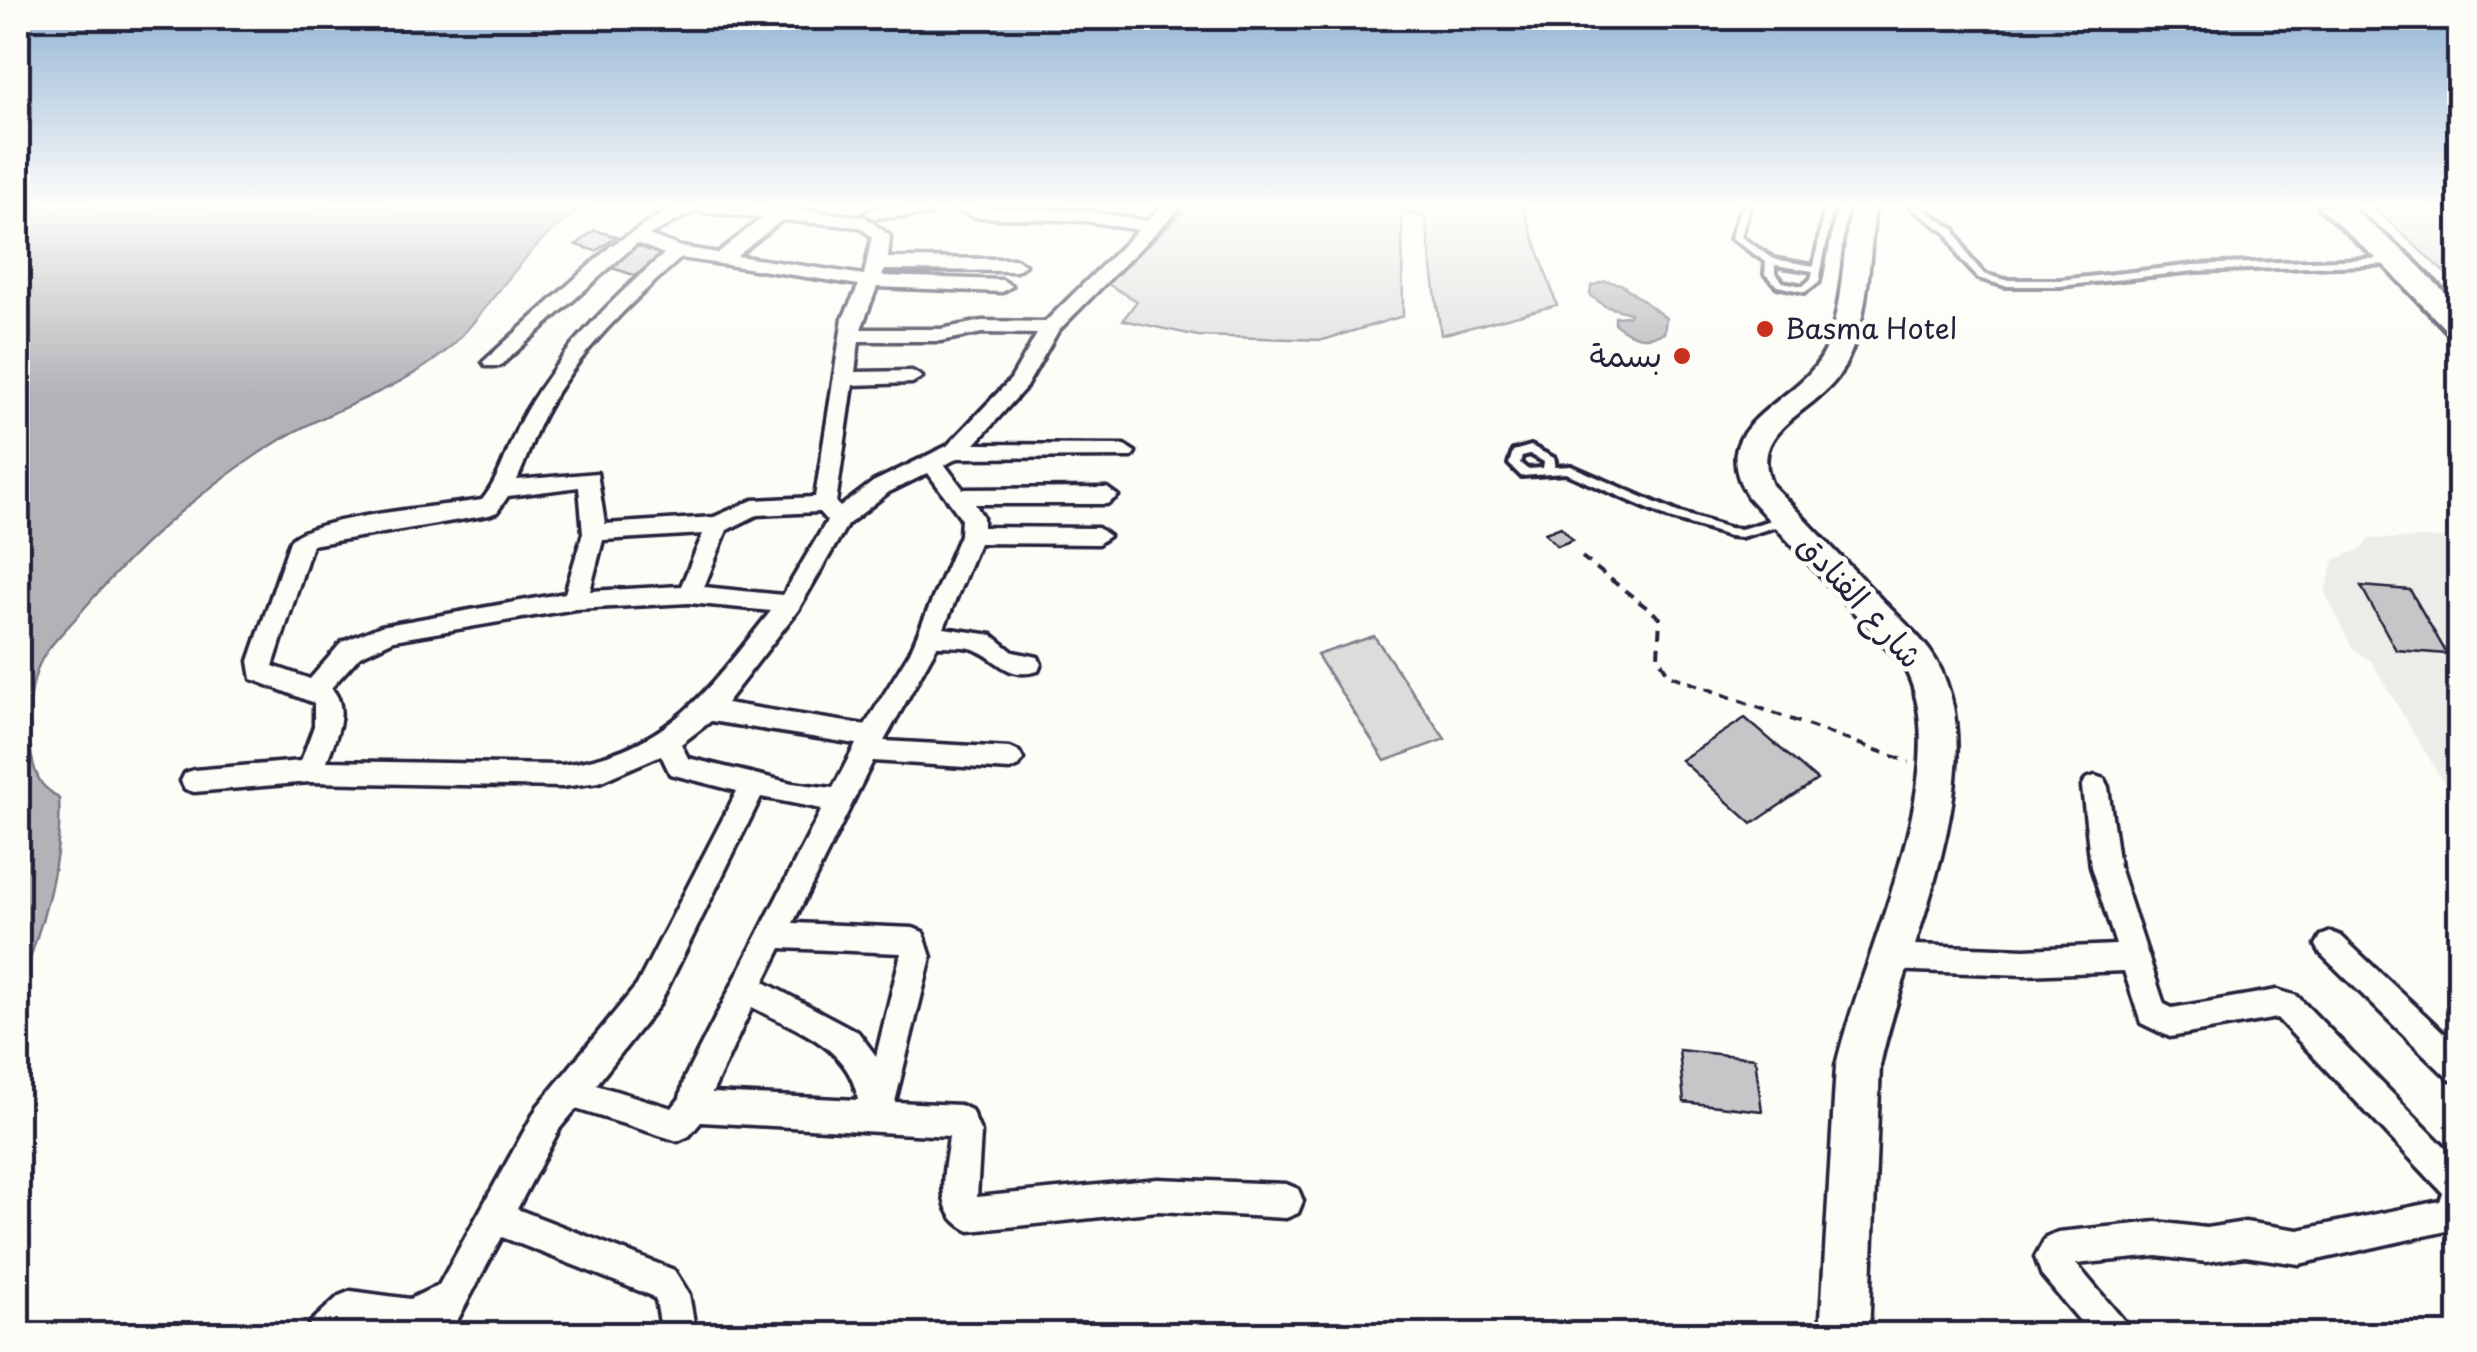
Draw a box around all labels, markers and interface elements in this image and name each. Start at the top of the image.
place label: Basma Hotel [1785,306,1957,349]
marker: Basma Hotel [1754,318,1776,340]
place label: بسمة [1589,330,1662,378]
marker: بسمة [1671,345,1693,367]
street label: شارع الفنادق [1787,521,1935,679]

